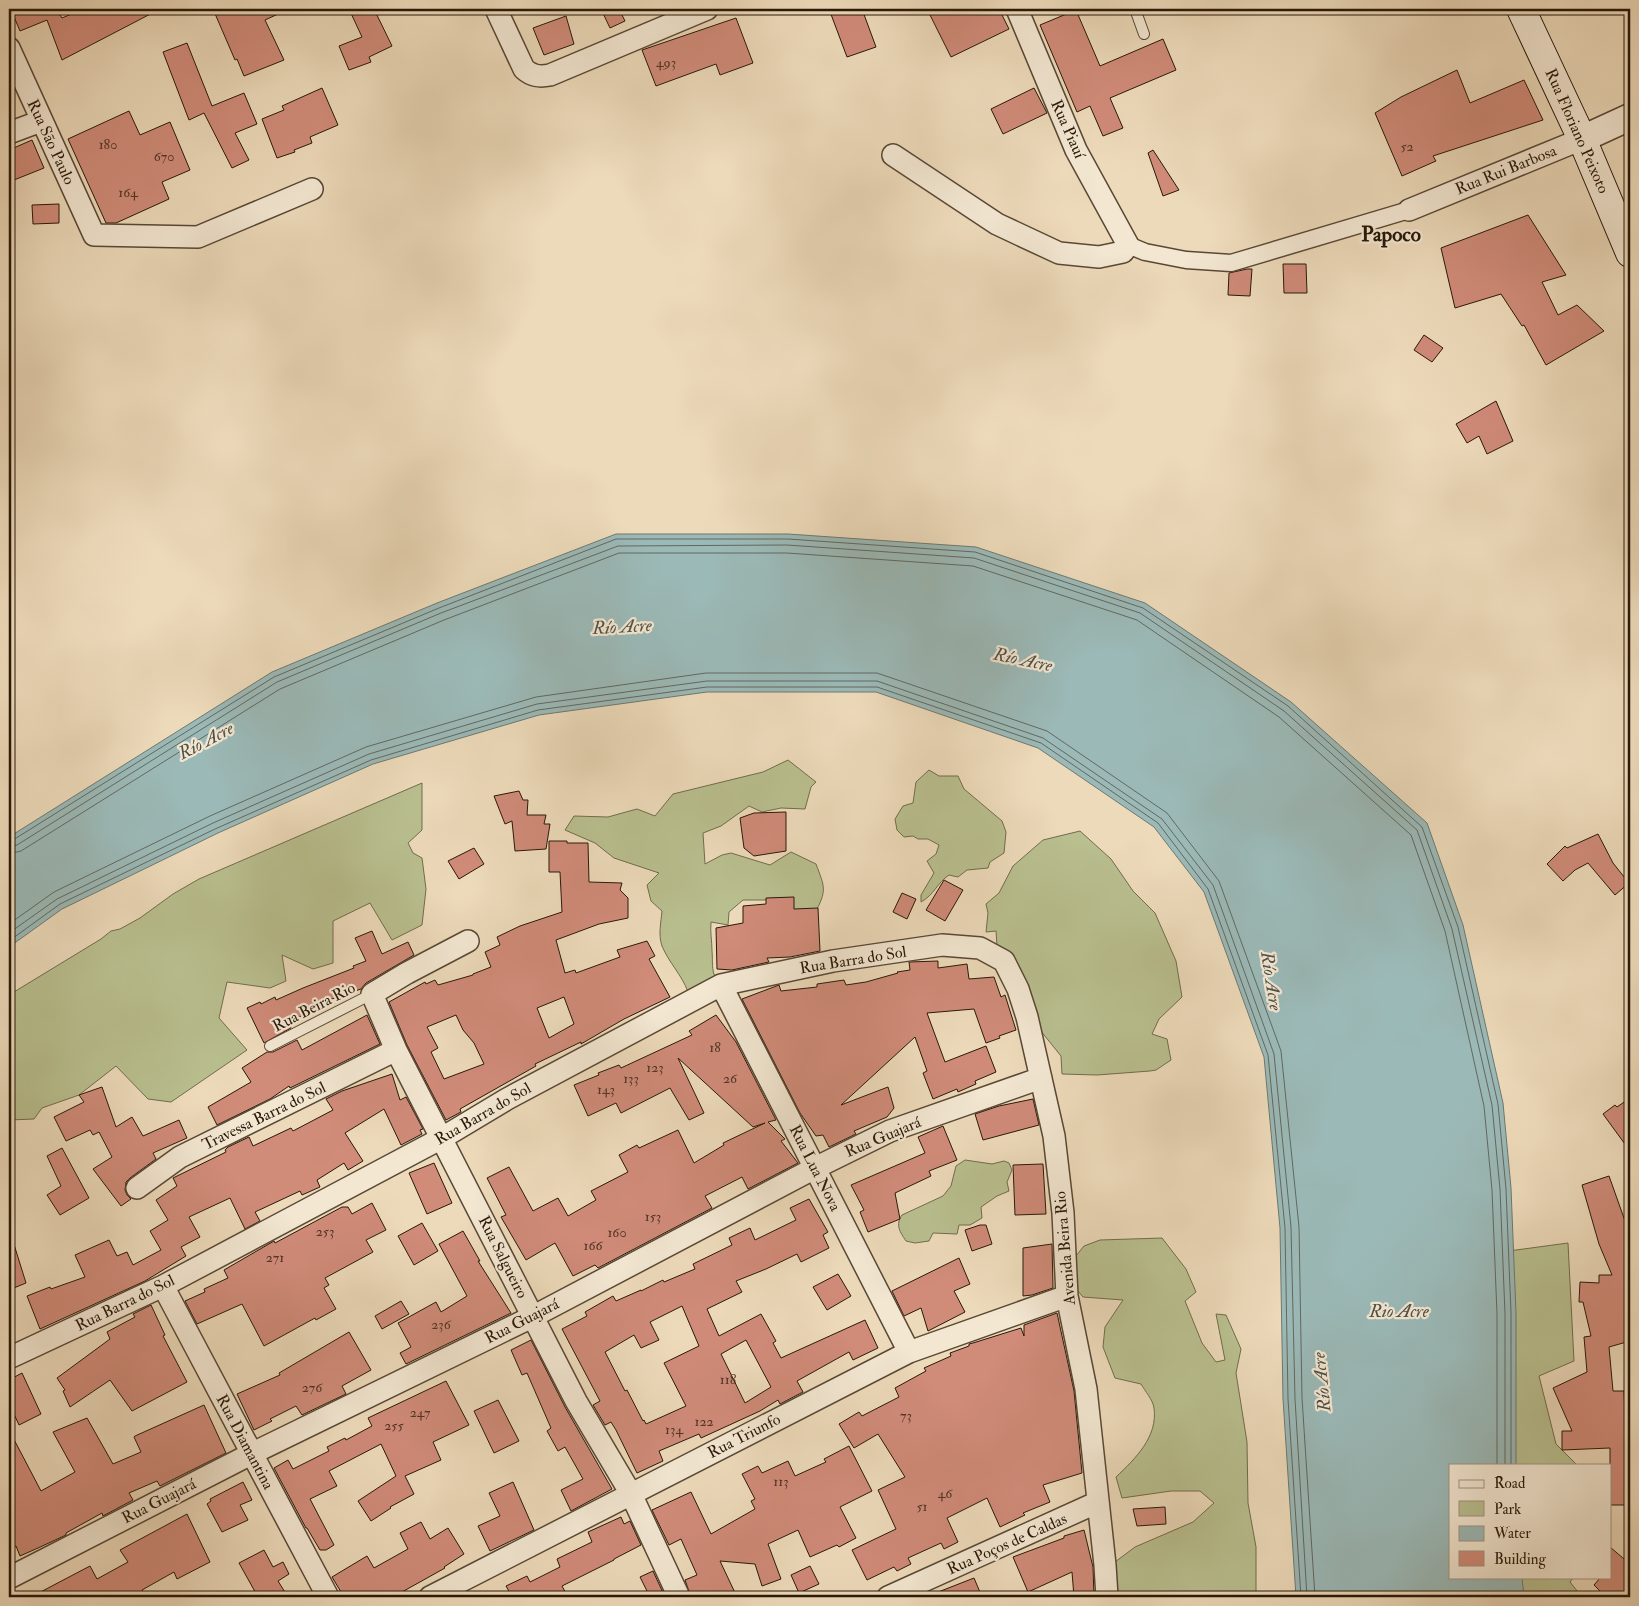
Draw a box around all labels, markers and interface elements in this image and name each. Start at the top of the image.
house number: 493 [656,54,676,71]
street label: Rua Floriano Peixoto [1540,65,1614,197]
street label: Rua São Paulo [23,96,80,188]
street label: Rua Piauí [1046,97,1090,163]
house number: 180 [99,136,117,153]
house number: 52 [1400,138,1414,155]
street label: Rua Rui Barbosa [1452,140,1560,199]
house number: 670 [154,148,174,165]
house number: 164 [118,184,139,201]
district label: Papoco [1361,221,1421,248]
water label: Río Acre [591,614,653,640]
water label: Río Acre [991,642,1055,678]
water label: Río Acre [173,716,239,766]
street label: Rua Barra do Sol [798,942,908,978]
water label: Río Acre [1255,949,1287,1013]
street label: Rua Beira Rio [269,977,359,1036]
house number: 18 [709,1039,721,1056]
house number: 123 [646,1059,664,1076]
house number: 133 [623,1070,639,1087]
house number: 26 [723,1070,738,1087]
street label: Travessa Barra do Sol [199,1077,329,1155]
street label: Rua Barra do Sol [431,1078,535,1150]
house number: 143 [597,1081,615,1098]
street label: Rua Guajará [842,1112,924,1162]
street label: Rua Lua Nova [785,1121,845,1215]
street label: Avenida Beira Rio [1050,1190,1080,1307]
house number: 153 [645,1208,661,1225]
street label: Rua Salgueiro [474,1212,532,1302]
house number: 253 [316,1223,334,1240]
house number: 160 [607,1224,627,1241]
house number: 166 [583,1237,603,1254]
house number: 271 [266,1249,284,1266]
street label: Rua Barra do Sol [72,1270,178,1336]
street label: Rua Guajará [482,1294,563,1348]
water label: Rio Acre [1368,1300,1430,1323]
house number: 236 [431,1316,452,1333]
water label: Río Acre [1307,1350,1337,1414]
house number: 118 [720,1371,737,1388]
house number: 276 [302,1379,323,1396]
street label: Rua Diamantina [212,1391,279,1493]
house number: 247 [410,1404,431,1421]
house number: 73 [900,1407,912,1424]
street label: Rua Triunfo [704,1409,784,1463]
house number: 122 [694,1413,714,1430]
house number: 255 [384,1417,405,1434]
house number: 134 [665,1421,684,1438]
legend [1449,1464,1612,1578]
house number: 113 [773,1473,789,1490]
street label: Rua Guajará [119,1474,200,1528]
text: Road [1494,1474,1526,1493]
house number: 46 [938,1485,953,1502]
house number: 51 [916,1498,928,1515]
text: Park [1494,1500,1521,1519]
street label: Rua Poços de Caldas [944,1509,1070,1579]
text: Water [1493,1524,1531,1543]
text: Building [1494,1550,1546,1569]

